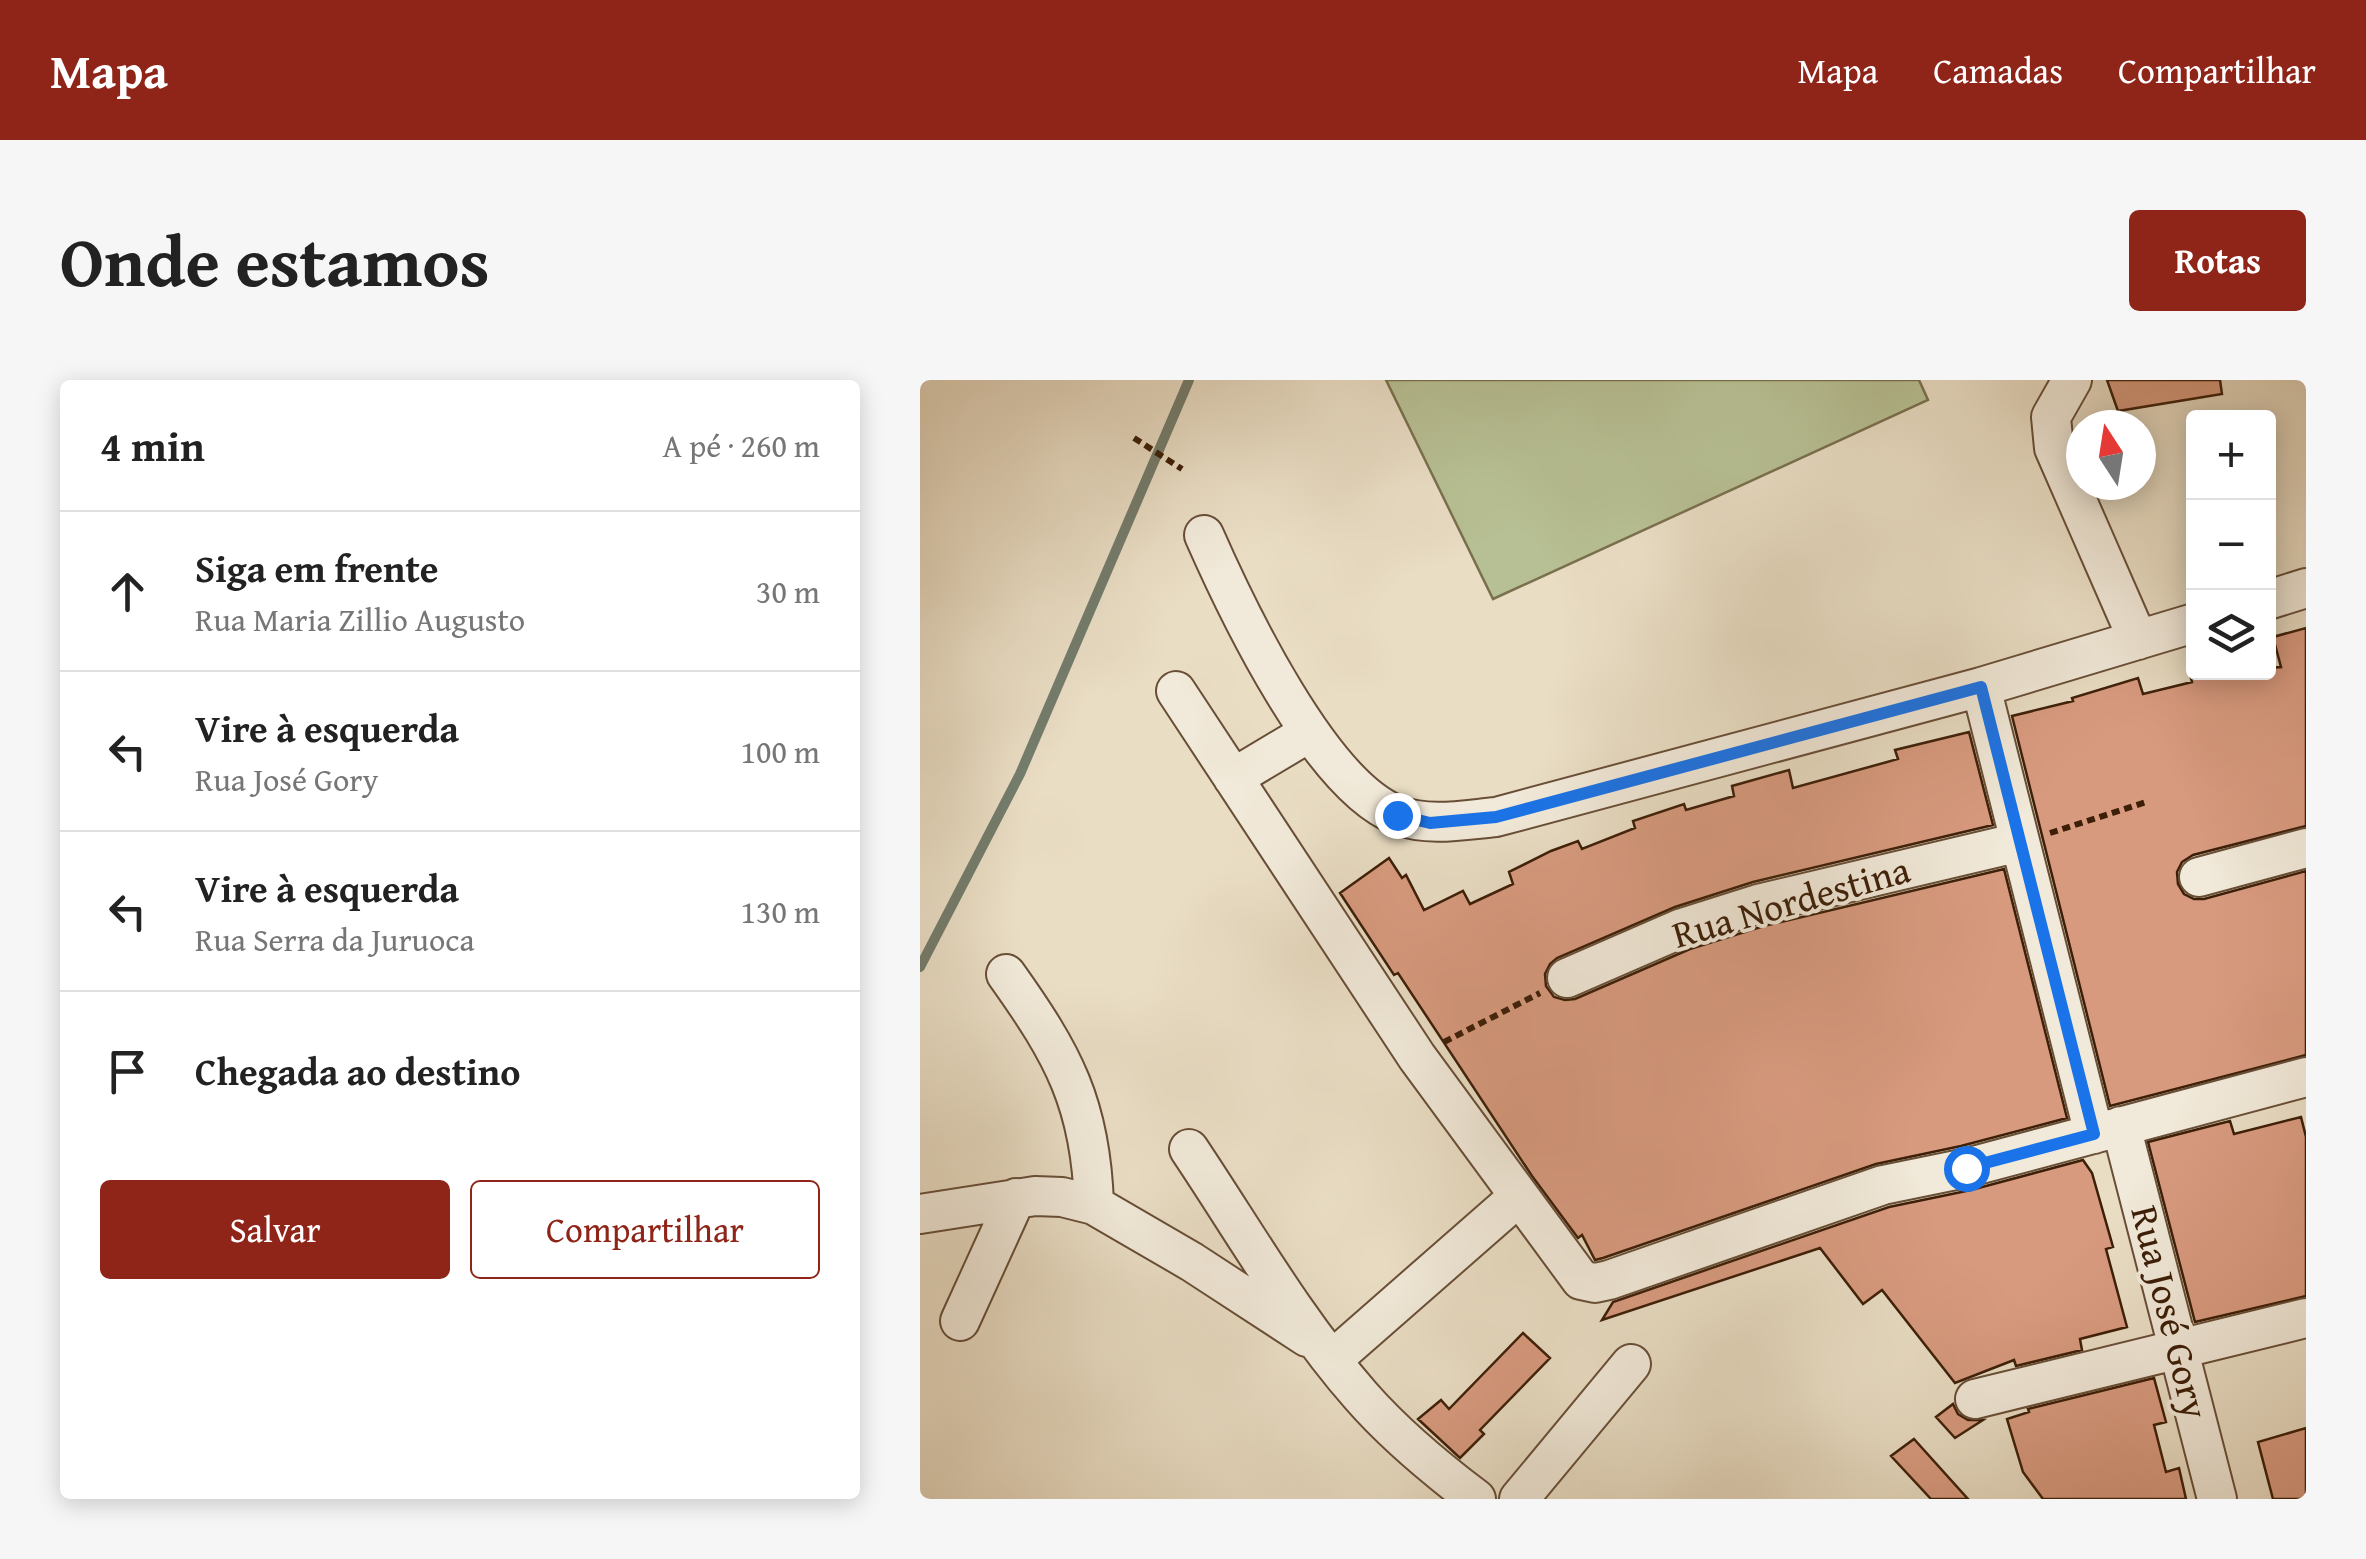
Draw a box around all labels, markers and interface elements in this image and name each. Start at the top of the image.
text: Mapa [50,35,168,106]
text: Mapa [1798,45,1878,96]
text: Camadas [1933,45,2063,96]
text: Compartilhar [2118,45,2316,96]
text: Onde estamos [60,209,490,312]
button: Rotas [2129,210,2306,311]
north arrow [2066,410,2156,500]
map controls [2186,410,2276,680]
button: + [2186,410,2276,500]
text: 4 min [100,415,205,476]
text: A pé · 260 m [662,422,820,469]
button: − [2186,500,2276,590]
text: Siga em frente [195,540,439,596]
icon: ahead [100,564,155,619]
text: 30 m [756,568,820,615]
button: layers [2186,590,2276,680]
text: Rua Maria Zillio Augusto [195,596,525,643]
text: Vire à esquerda [195,700,459,756]
icon: left [100,724,155,779]
text: 100 m [741,728,820,775]
text: Rua José Gory [195,756,378,803]
route end [1375,793,1421,839]
street label: Rua Nordestina [1665,840,1916,962]
text: Vire à esquerda [195,860,459,916]
icon: left [100,884,155,939]
text: 130 m [741,888,820,935]
text: Rua Serra da Juruoca [195,916,475,963]
text: Chegada ao destino [195,1043,520,1099]
icon: arrive [100,1044,155,1099]
route start [1944,1146,1990,1192]
button: Salvar [100,1180,450,1279]
button: Compartilhar [470,1180,820,1279]
street label: Rua José Gory [2117,1199,2224,1424]

